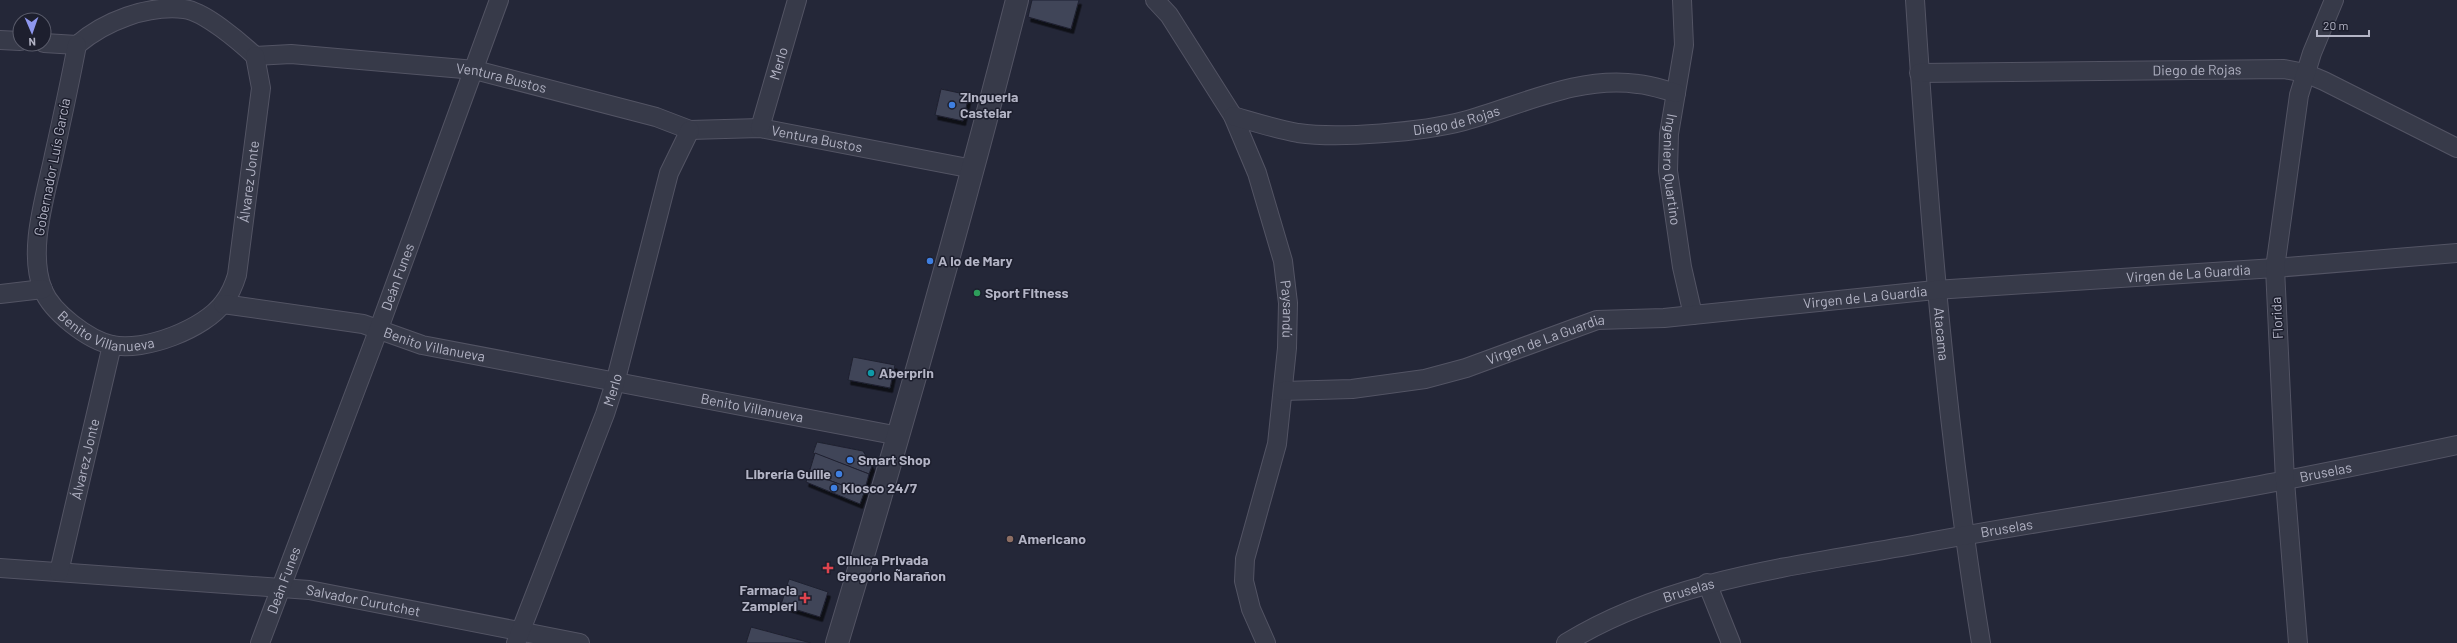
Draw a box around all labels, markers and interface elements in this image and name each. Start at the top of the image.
north arrow [12,12,52,52]
scale bar [2317,12,2369,38]
text: 20 m [2323,18,2349,32]
text: N [28,36,36,49]
street label: Merlo [765,45,791,82]
street label: Ventura Bustos [456,59,549,96]
street label: Diego de Rojas [2152,60,2242,78]
place label: Zingueria Castelar [960,88,1018,121]
street label: Gobernador Luís García [30,96,73,237]
marker: Zingueria Castelar [947,100,957,110]
street label: Diego de Rojas [1412,101,1502,138]
street label: Ingeniero Quartino [1660,113,1685,226]
street label: Ventura Bustos [770,121,864,156]
street label: Álvarez Jonte [235,140,262,224]
street label: Deán Funes [377,241,417,313]
place label: A lo de Mary [938,252,1013,269]
marker: A lo de Mary [925,256,935,266]
street label: Virgen de La Guardia [2126,261,2251,286]
street label: Paysandú [1277,279,1297,338]
street label: Virgen de La Guardia [1802,282,1928,312]
place label: Sport Fitness [985,284,1068,301]
marker: Sport Fitness [972,288,982,298]
street label: Florida [2267,296,2286,340]
street label: Atacama [1931,306,1953,362]
street label: Benito Villanueva [55,307,156,354]
street label: Virgen de La Guardia [1484,311,1605,368]
street label: Benito Villanueva [382,323,487,365]
place label: Aberprin [879,364,934,381]
marker: Aberprin [866,368,876,378]
street label: Merlo [599,372,625,408]
street label: Benito Villanueva [699,389,805,426]
street label: Álvarez Jonte [67,417,103,501]
place label: Smart Shop [858,451,931,468]
marker: Smart Shop [845,455,855,465]
street label: Bruselas [2298,458,2353,485]
place label: Librería Guille [746,465,831,482]
marker: Librería Guille [834,469,844,479]
place label: Kiosco 24/7 [842,479,917,496]
marker: Kiosco 24/7 [829,483,839,493]
street label: Bruselas [1979,515,2034,541]
place label: Americano [1018,530,1086,547]
marker: Americano [1005,534,1015,544]
street label: Deán Funes [263,544,304,616]
place label: Clinica Privada Gregorio Ñarañon [837,551,946,584]
marker: Clinica Privada Gregorio Ñarañon [822,562,834,574]
street label: Bruselas [1661,574,1716,606]
street label: Salvador Curutchet [305,581,422,620]
place label: Farmacia Zampieri [740,581,797,614]
marker: Farmacia Zampieri [800,593,810,603]

